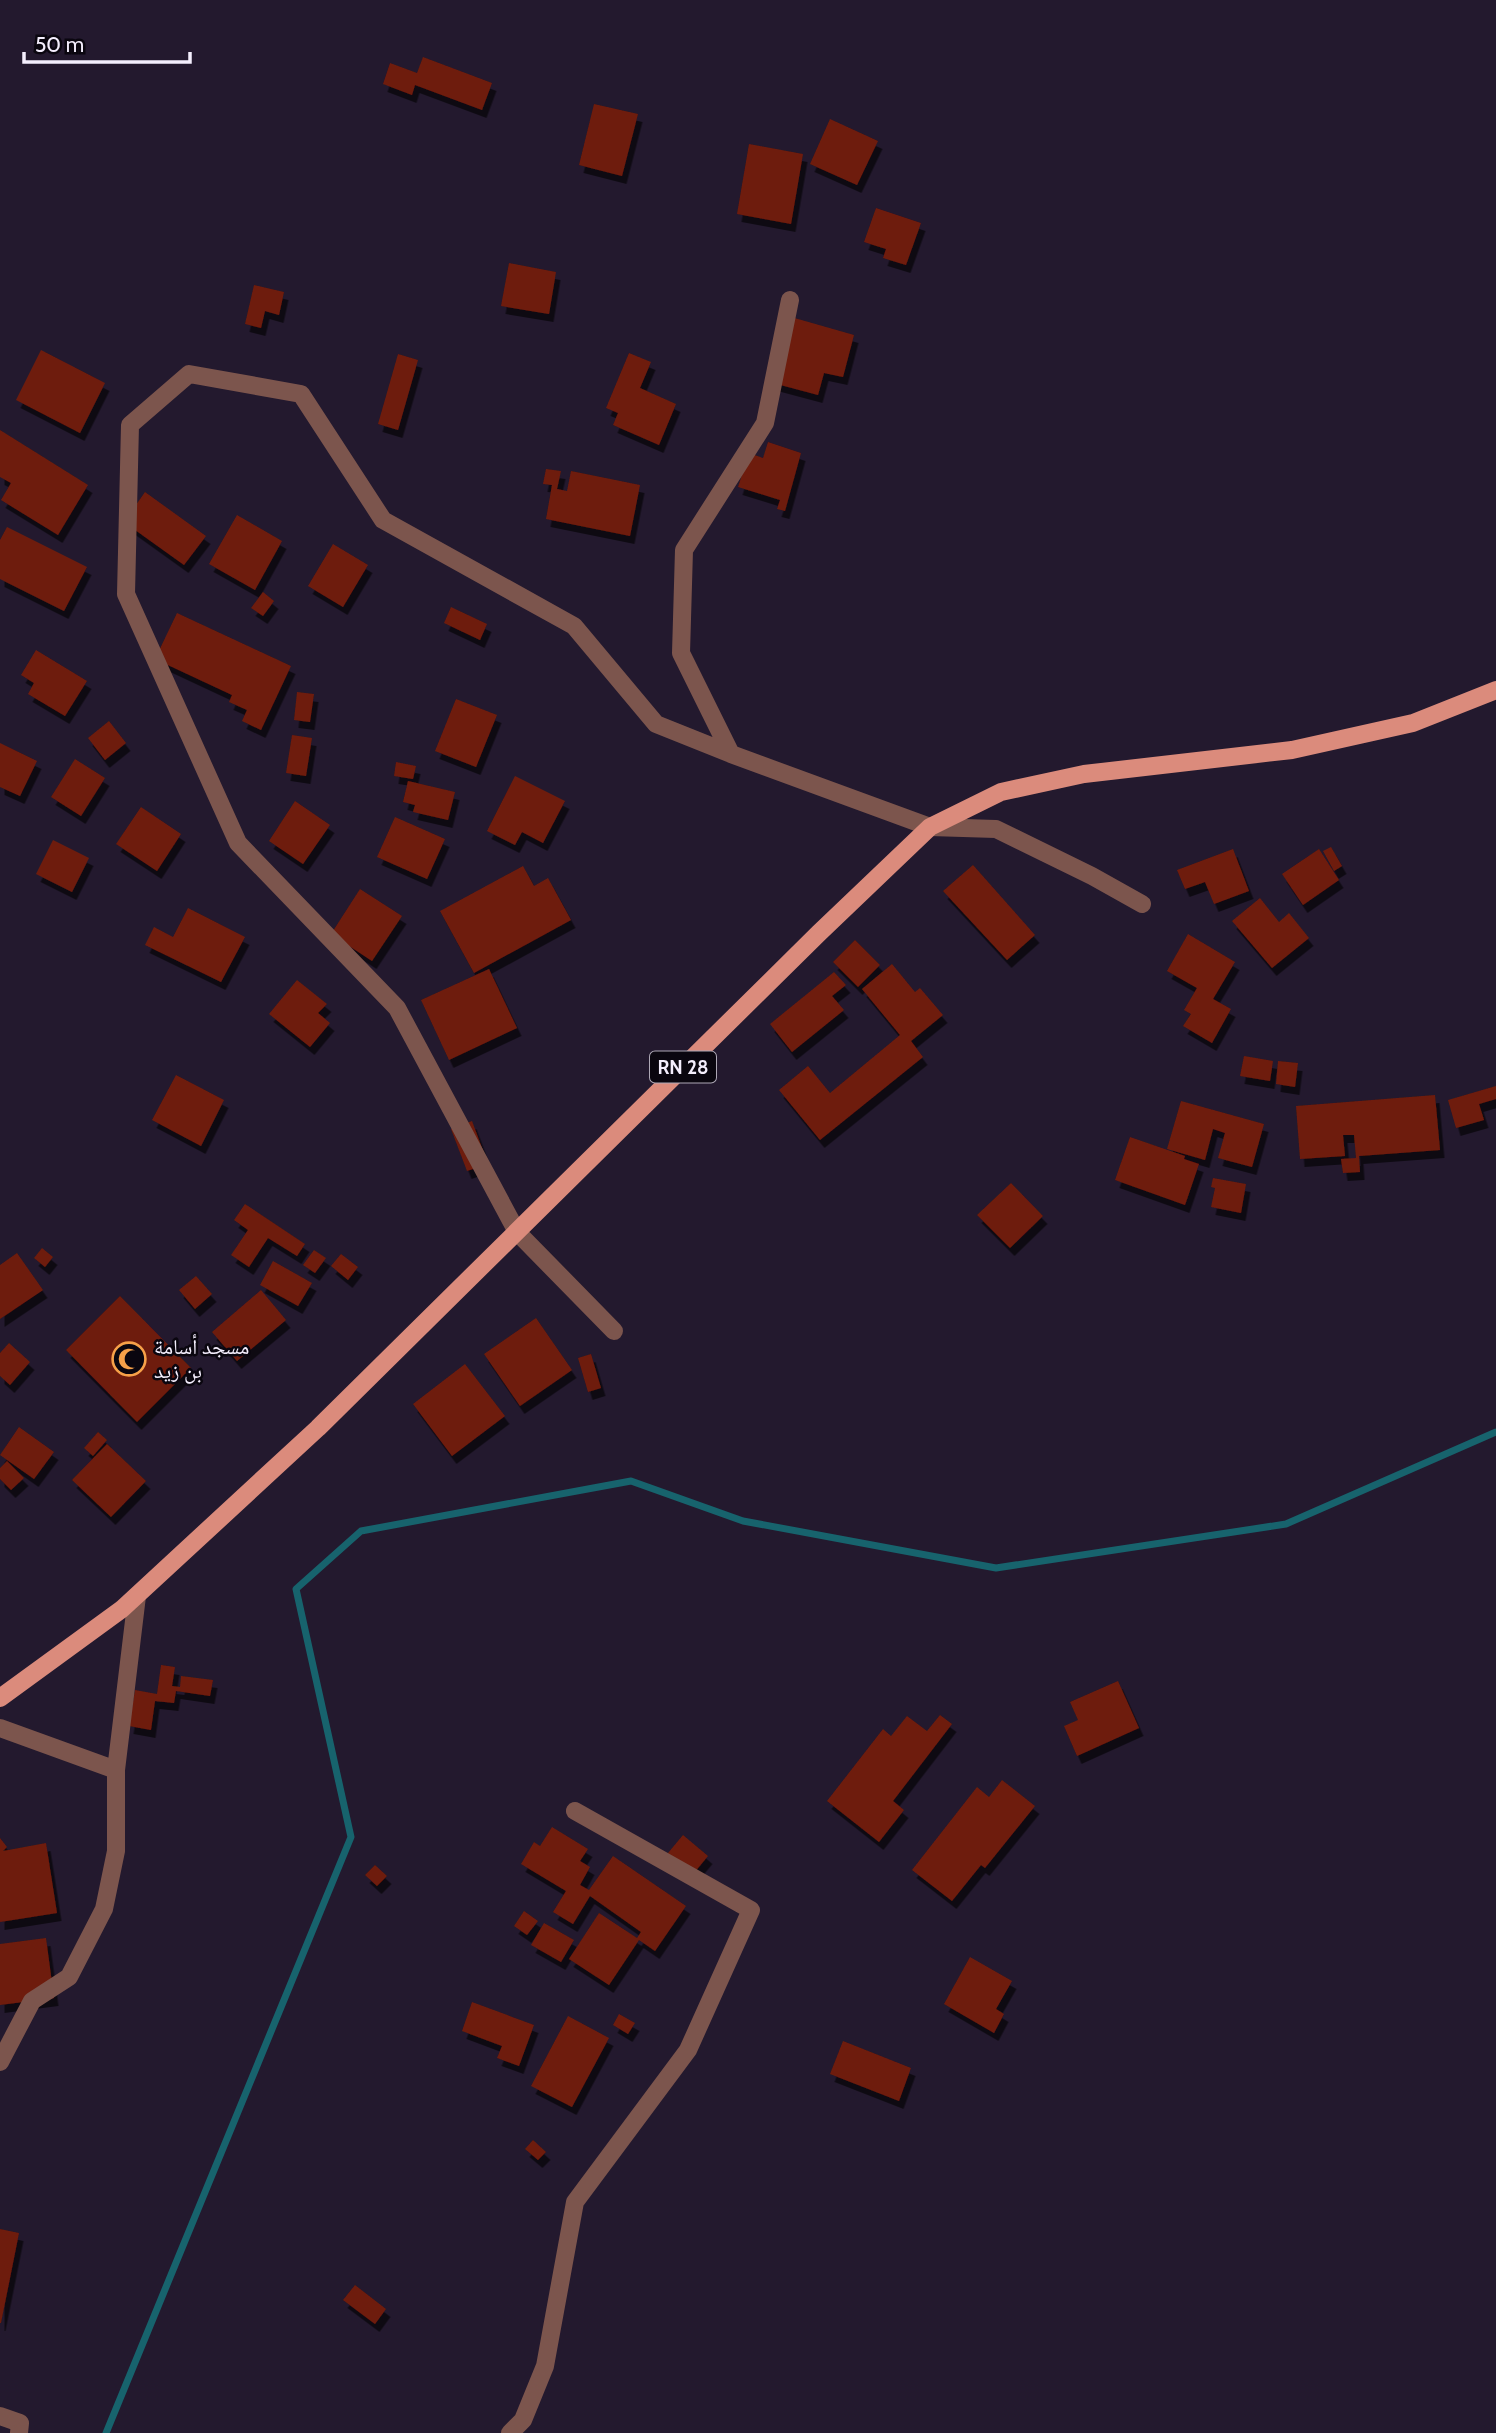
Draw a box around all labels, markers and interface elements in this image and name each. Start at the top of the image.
scale bar [24,21,191,65]
text: 50 m [35,32,84,57]
road number: RN 28 [650,1051,716,1082]
place label: مسجد أسامة بن زيد [154,1334,249,1384]
mosque icon: مسجد أسامة بن زيد [110,1340,148,1378]

